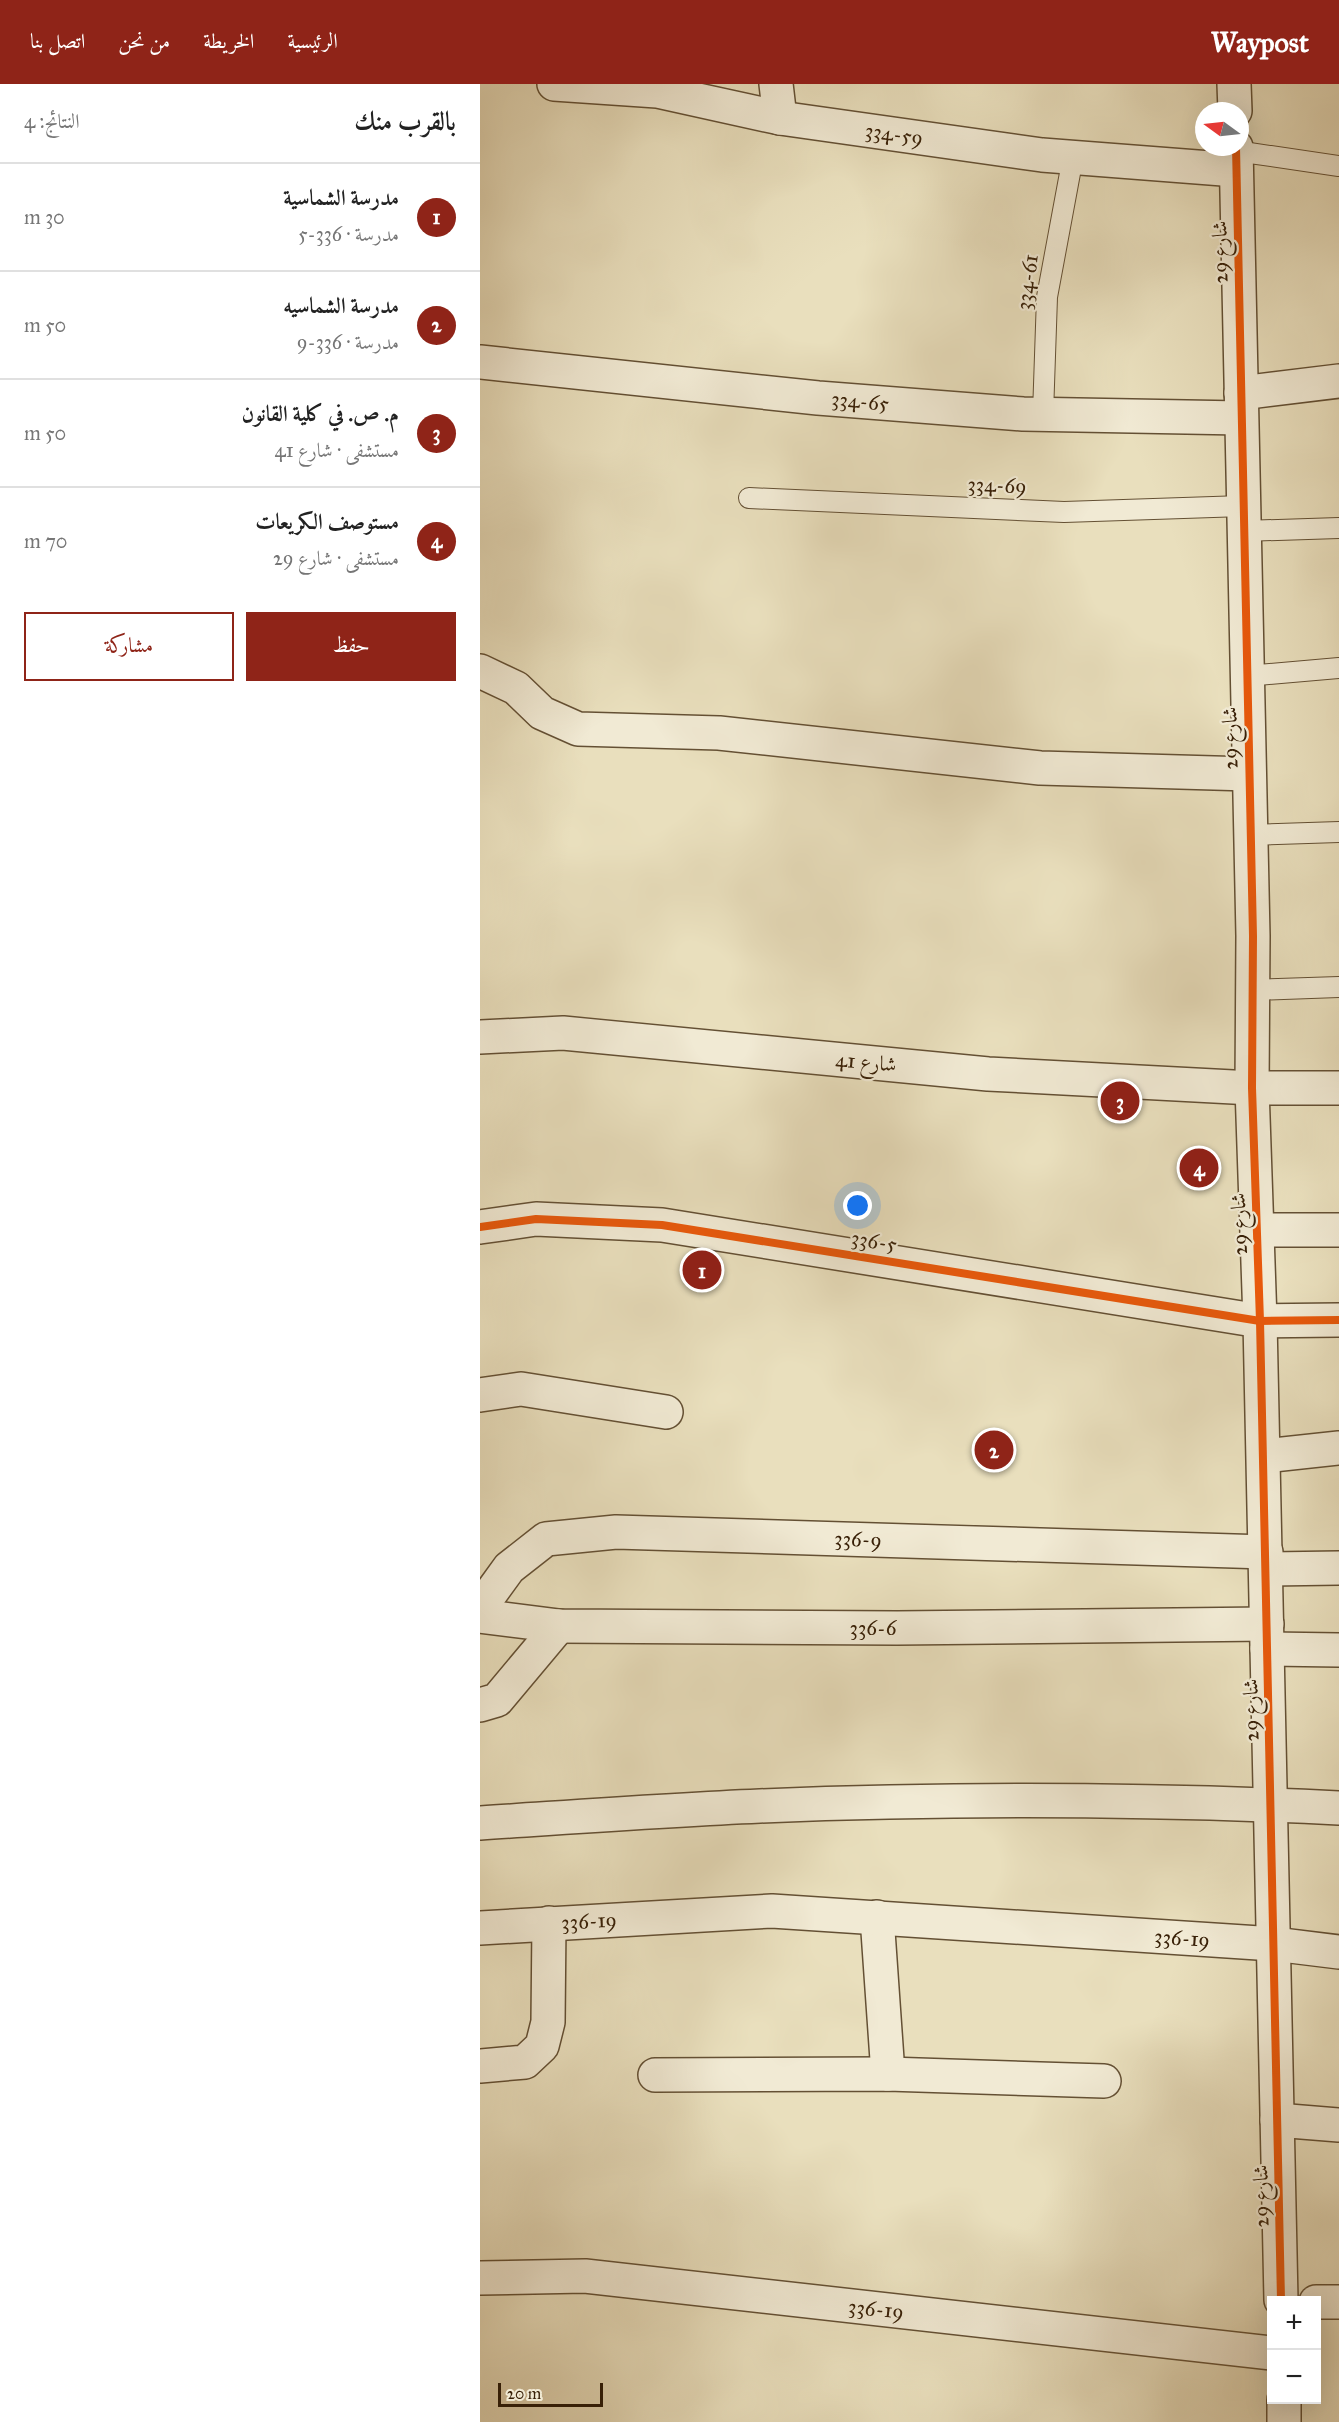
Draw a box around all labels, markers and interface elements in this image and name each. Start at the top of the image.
text: Waypost [1211,25,1309,60]
text: اتصل بنا [30,28,85,54]
text: من نحن [118,28,170,54]
text: الخريطة [203,28,254,54]
text: الرئيسية [287,28,338,54]
north arrow [1195,102,1249,156]
text: بالقرب منك [354,105,456,137]
text: النتائج: 4 [24,109,80,133]
street label: 334-59 [863,117,925,151]
text: مدرسة الشماسية [283,184,399,211]
text: 30 m [24,205,65,229]
text: 1 [433,205,440,229]
street label: شارع 29 [1206,220,1239,284]
text: مدرسة · 336-5 [298,222,399,246]
street label: 334-61 [1010,252,1044,312]
text: مدرسة الشماسيه [283,292,399,319]
text: 50 m [24,313,66,337]
text: 2 [432,313,441,337]
text: مدرسة · 336-9 [297,330,399,354]
street label: 334-65 [830,386,890,416]
text: م. ص. في كلية القانون [241,400,399,427]
text: 50 m [24,421,66,445]
text: 3 [433,421,441,445]
text: مستشفى · شارع 41 [275,438,399,462]
street label: 334-69 [967,471,1027,499]
text: مستوصف الكريعات [255,508,399,535]
text: 70 m [24,529,67,553]
text: 4 [431,529,442,553]
text: مستشفى · شارع 29 [273,546,399,570]
button: مشاركة [24,612,234,681]
button: حفظ [246,612,456,681]
street label: شارع 29 [1216,706,1249,770]
street label: شارع 41 [834,1046,898,1083]
pin: 3 [1100,1078,1140,1124]
pin: 4 [1180,1146,1218,1190]
your location [843,1191,872,1220]
street label: شارع 29 [1225,1192,1258,1256]
street label: 336-5 [849,1225,899,1257]
pin: 1 [682,1248,722,1292]
pin: 2 [974,1428,1014,1472]
street label: 336-9 [834,1525,882,1553]
street label: 336-6 [850,1615,898,1641]
street label: شارع 29 [1237,1678,1270,1742]
street label: 336-19 [561,1907,617,1935]
street label: 336-19 [1153,1923,1211,1953]
street label: شارع 29 [1247,2164,1280,2228]
street label: 336-19 [847,2293,905,2325]
map controls [1267,2296,1321,2404]
button: + [1267,2296,1321,2350]
button: − [1267,2350,1321,2404]
scale bar [498,2380,603,2408]
text: 20 m [507,2384,541,2403]

